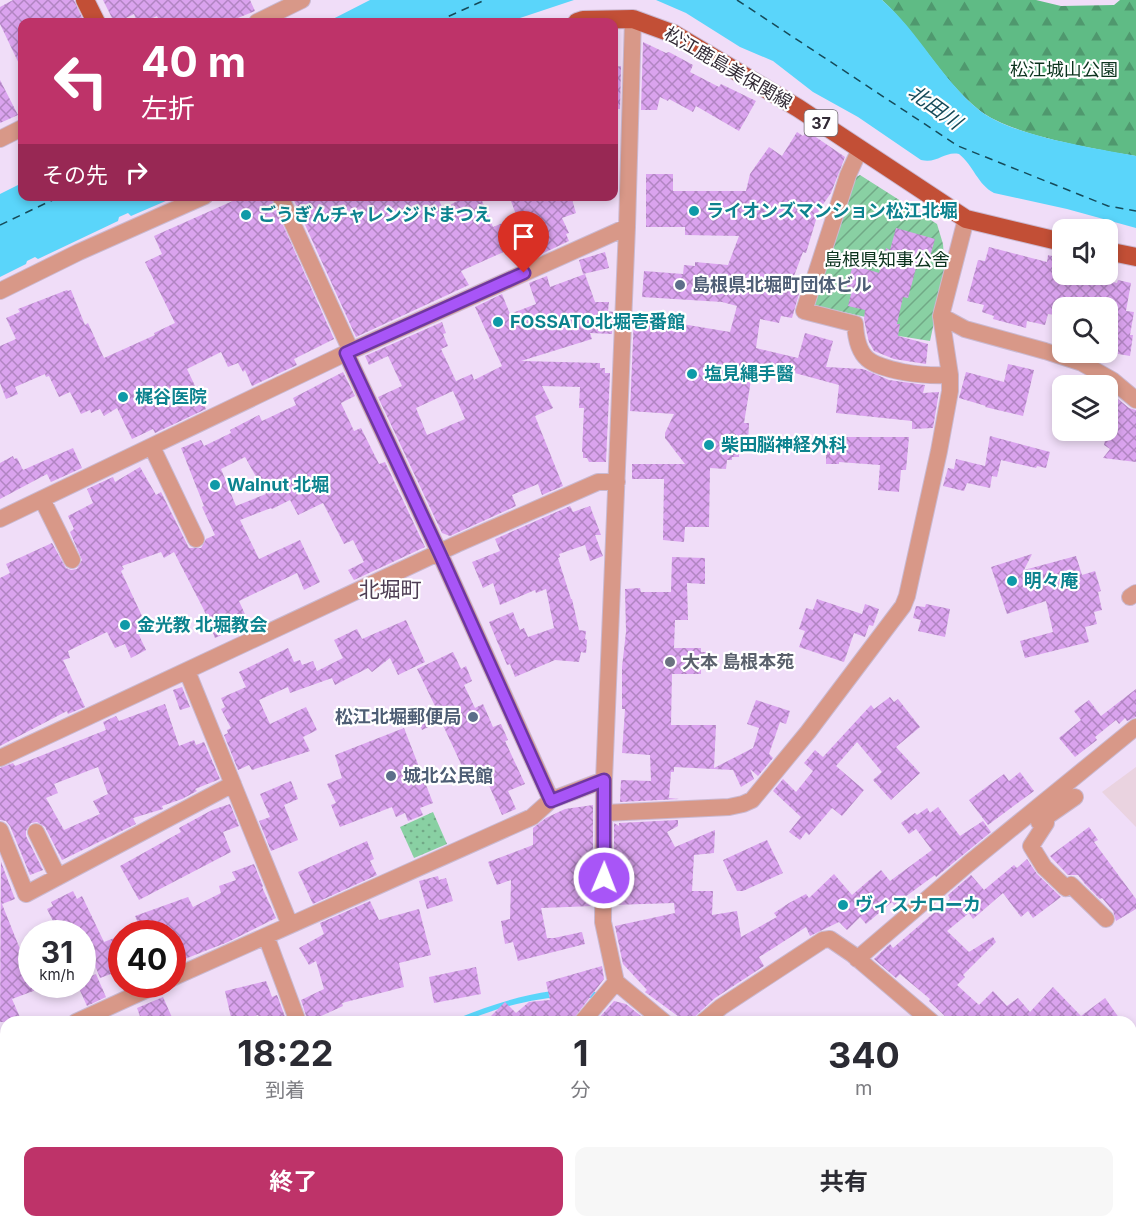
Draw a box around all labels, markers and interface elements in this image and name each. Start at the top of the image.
street label: 松江鹿島美保関線 [661,22,796,113]
text: 40 m [141,36,246,87]
icon: left [42,42,120,120]
park label: 松江城山公園 [1010,59,1118,80]
water label: 北田川 [904,80,968,136]
text: 左折 [141,92,195,125]
road number: 37 [804,110,838,136]
icon: right [120,156,153,189]
text: その先 [42,162,108,188]
place label: ライオンズマンション松江北堀 [706,200,958,221]
place label: ごうぎんチャレンジドまつえ [258,204,492,225]
marker: ライオンズマンション松江北堀 [687,204,701,218]
marker: ごうぎんチャレンジドまつえ [239,208,253,222]
pin [498,211,549,273]
map controls [1052,219,1118,441]
button: sound [1052,219,1118,285]
icon: arrive [507,220,540,253]
park label: 島根県知事公舎 [824,249,950,270]
place label: 島根県北堀町団体ビル [692,274,872,295]
marker: 島根県北堀町団体ビル [673,278,687,292]
button: search [1052,297,1118,363]
place label: FOSSATO北堀壱番館 [510,311,685,332]
marker: FOSSATO北堀壱番館 [491,315,505,329]
place label: 塩見縄手醫 [704,363,794,384]
marker: 塩見縄手醫 [685,367,699,381]
button: layers [1052,375,1118,441]
place label: 梶谷医院 [135,386,207,407]
marker: 梶谷医院 [116,390,130,404]
place label: 柴田脳神経外科 [721,434,847,455]
marker: 柴田脳神経外科 [702,438,716,452]
place label: Walnut 北堀 [227,474,329,495]
marker: Walnut 北堀 [208,478,222,492]
place label: 明々庵 [1024,570,1078,591]
marker: 明々庵 [1005,574,1019,588]
district label: 北堀町 [359,577,422,602]
place label: 金光教 北堀教会 [137,614,267,635]
marker: 金光教 北堀教会 [118,618,132,632]
place label: 大本 島根本苑 [682,651,794,672]
marker: 大本 島根本苑 [663,655,677,669]
place label: 松江北堀郵便局 [335,706,461,727]
marker: 松江北堀郵便局 [466,710,480,724]
place label: 城北公民館 [403,765,493,786]
marker: 城北公民館 [384,769,398,783]
position arrow [572,846,636,910]
place label: ヴィスナローカ [855,894,981,915]
marker: ヴィスナローカ [836,898,850,912]
speed limit sign: 40 [108,920,186,998]
text: 31 [41,934,73,970]
text: km/h [39,965,75,984]
text: 18:22 [237,1031,334,1075]
text: 1 [573,1031,589,1075]
text: 340 [828,1033,900,1077]
text: m [855,1076,873,1100]
text: 到着 [265,1078,305,1102]
text: 分 [571,1078,591,1102]
button: 終了 [24,1147,563,1216]
button: 共有 [575,1147,1113,1216]

